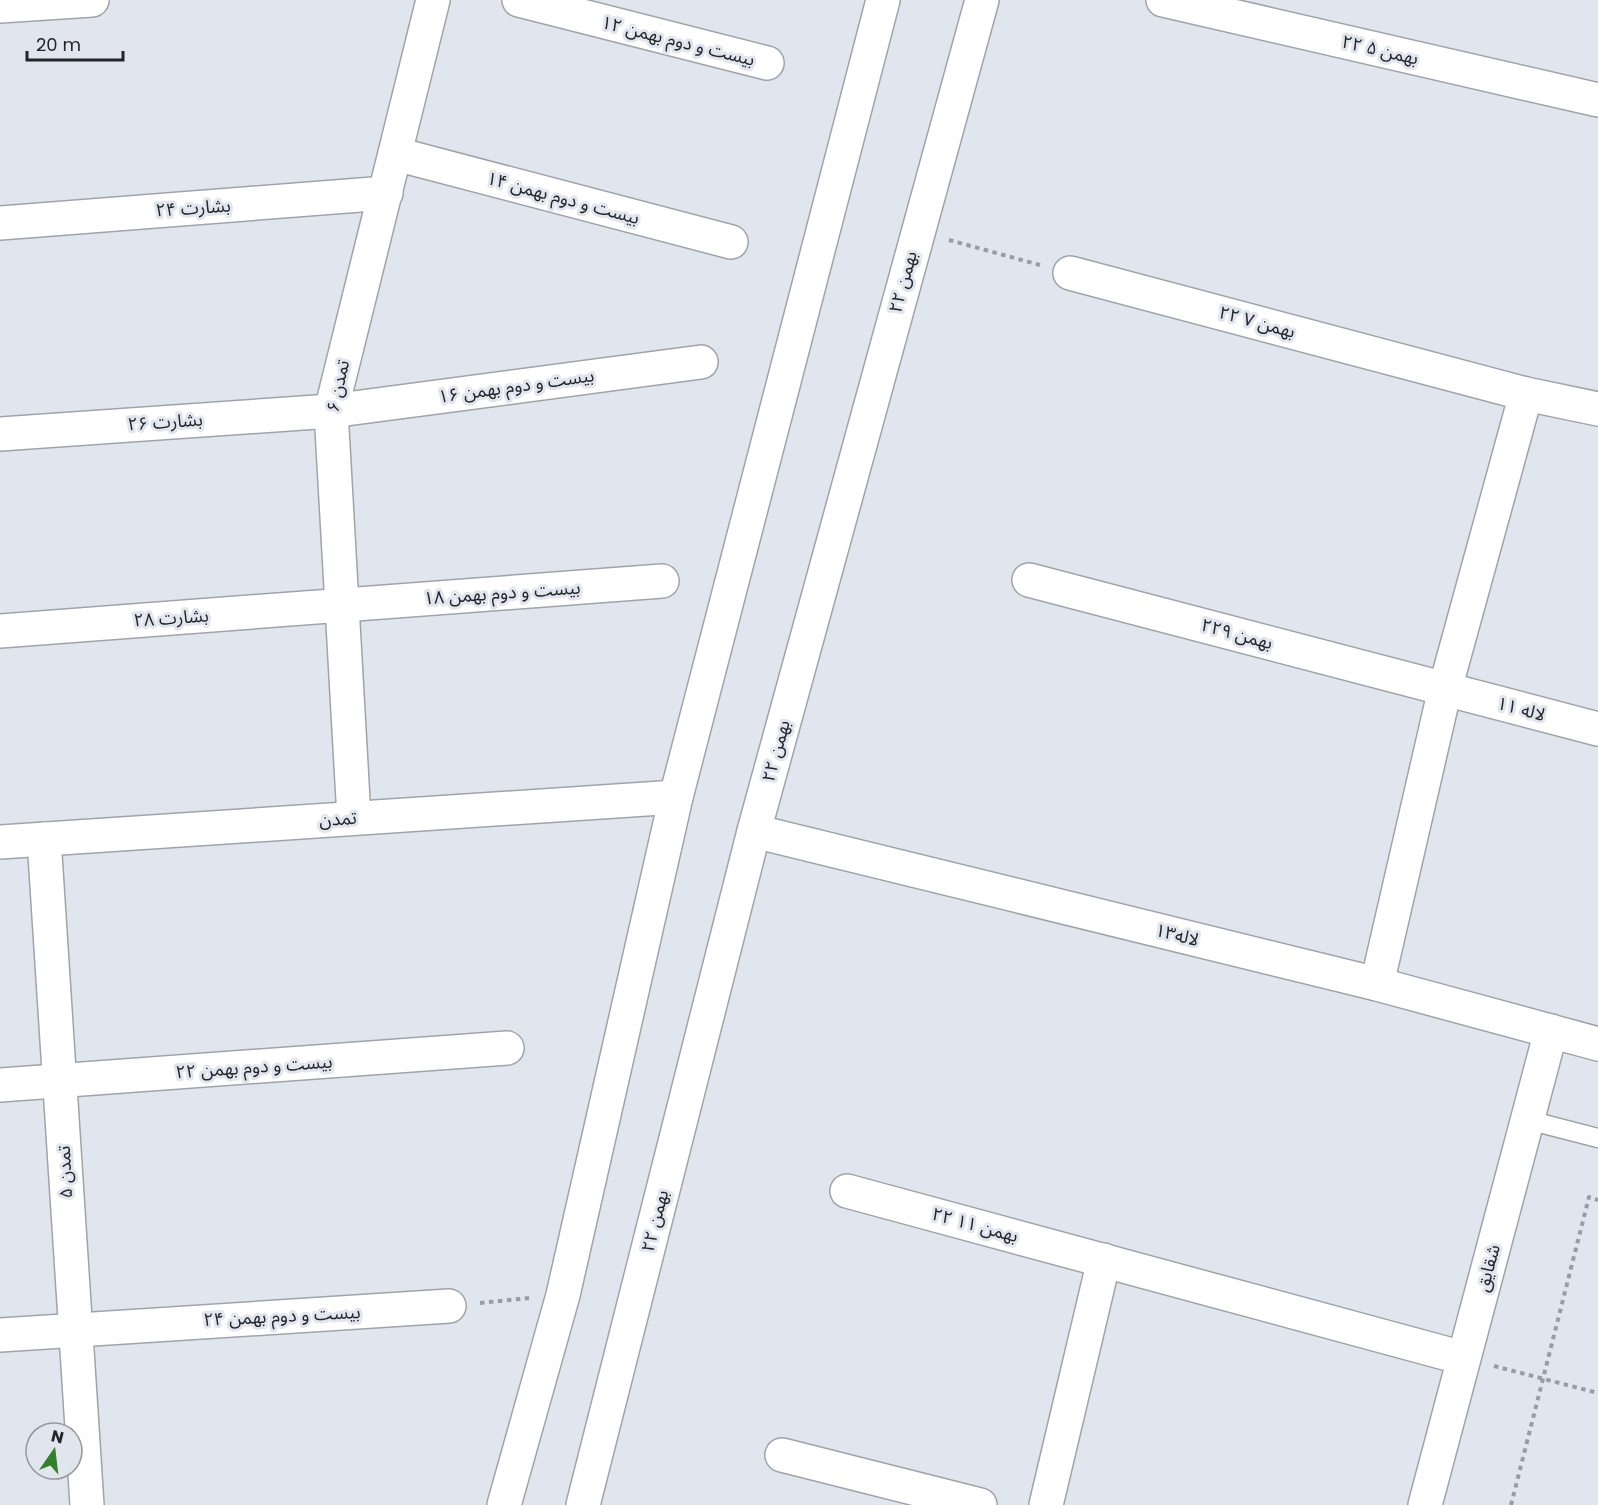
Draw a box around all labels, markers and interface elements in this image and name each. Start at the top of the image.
street label: بیست و دوم بهمن ۱۲ [598,9,757,74]
scale bar [27,24,123,62]
street label: ۲۲ بهمن ۵ [1339,29,1421,70]
text: 20 m [36,32,81,57]
street label: بیست و دوم بهمن ۱۴ [483,165,642,232]
street label: بشارت ۲۴ [155,192,231,223]
street label: ۲۲ بهمن [882,248,923,315]
street label: ۲۲ بهمن ۷ [1216,299,1298,344]
street label: تمدن ۶ [320,357,355,414]
street label: بیست و دوم بهمن ۱۶ [436,362,596,411]
street label: بشارت ۲۶ [127,406,203,437]
street label: بیست و دوم بهمن ۱۸ [423,575,581,612]
street label: بشارت ۲۸ [133,602,209,633]
street label: ۲۲بهمن ۹ [1199,612,1276,655]
street label: لاله ۱۱ [1494,690,1548,727]
street label: ۲۲ بهمن [755,717,796,784]
street label: تمدن [318,805,358,832]
street label: لاله۱۳ [1153,917,1202,952]
street label: بیست و دوم بهمن ۲۲ [175,1049,333,1086]
street label: تمدن ۵ [51,1145,78,1199]
street label: ۲۲ بهمن [635,1187,674,1254]
street label: ۲۲ بهمن ۱۱ [929,1201,1021,1248]
street label: شقايق [1469,1241,1506,1294]
street label: بیست و دوم بهمن ۲۴ [203,1299,361,1334]
north arrow [24,1421,84,1481]
text: N [49,1424,66,1450]

